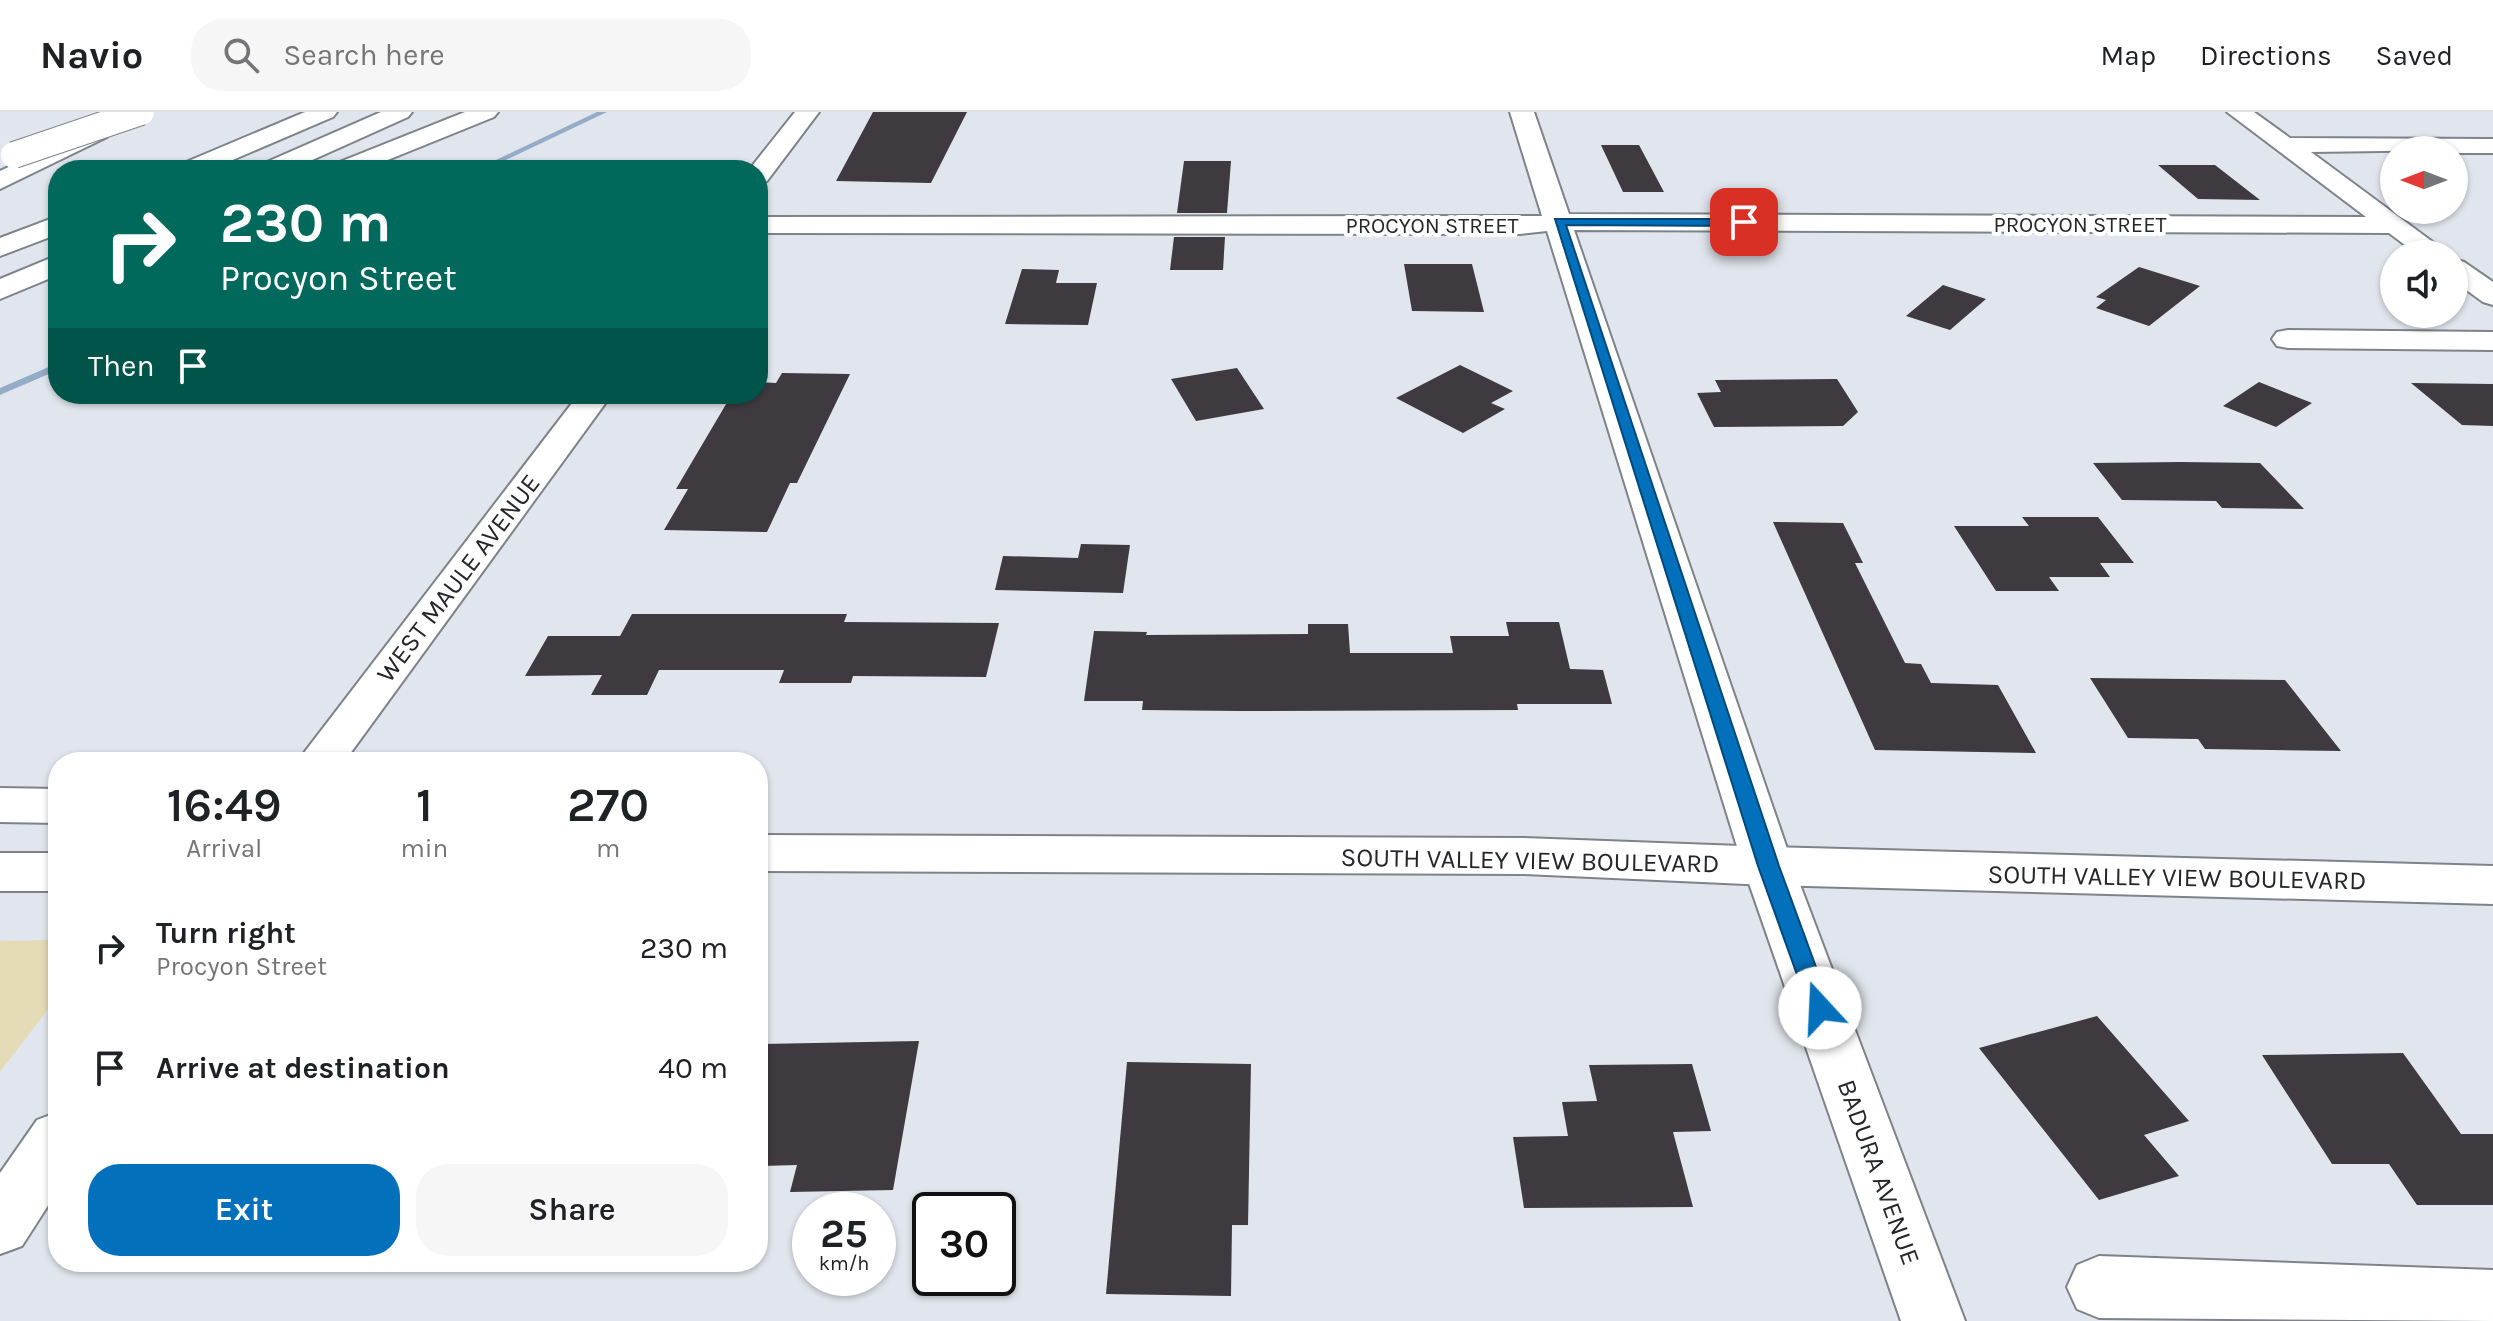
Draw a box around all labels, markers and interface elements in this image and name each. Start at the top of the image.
search box [191,19,751,91]
text: Navio [40,33,143,78]
icon: search [219,33,263,77]
text: Search here [283,37,445,73]
text: Map [2101,39,2156,72]
text: Directions [2200,39,2332,72]
text: Saved [2376,39,2453,72]
north arrow [2380,136,2468,224]
map controls [2380,136,2468,328]
pin [1710,188,1778,256]
text: 230 m [220,190,391,255]
icon: right [88,192,192,296]
icon: arrive [1722,200,1766,244]
street label: PROCYON STREET [1993,212,2167,238]
street label: PROCYON STREET [1345,213,1519,239]
button: sound [2380,240,2468,328]
text: Procyon Street [220,257,457,299]
icon: arrive [171,344,215,388]
text: Then [88,348,155,384]
street label: WEST MAULE AVENUE [370,468,547,688]
text: 16:49 [167,777,282,833]
text: 1 [416,777,433,833]
text: 270 [567,777,649,833]
text: Arrival [186,833,262,864]
text: min [400,833,448,864]
text: m [596,833,620,864]
street label: SOUTH VALLEY VIEW BOULEVARD [1340,842,1720,879]
street label: SOUTH VALLEY VIEW BOULEVARD [1987,859,2367,896]
text: Turn right [156,915,296,951]
icon: right [88,926,132,970]
text: 230 m [640,930,728,966]
text: Procyon Street [156,951,327,982]
position arrow [1778,966,1862,1050]
icon: arrive [88,1046,132,1090]
text: Arrive at destination [156,1050,450,1086]
text: 40 m [658,1050,728,1086]
street label: BADURA AVENUE [1831,1075,1926,1269]
button: Exit [88,1164,400,1256]
button: Share [416,1164,728,1256]
speed limit sign: 30 [912,1192,1016,1296]
text: 25 [820,1210,868,1257]
text: km/h [819,1252,869,1275]

